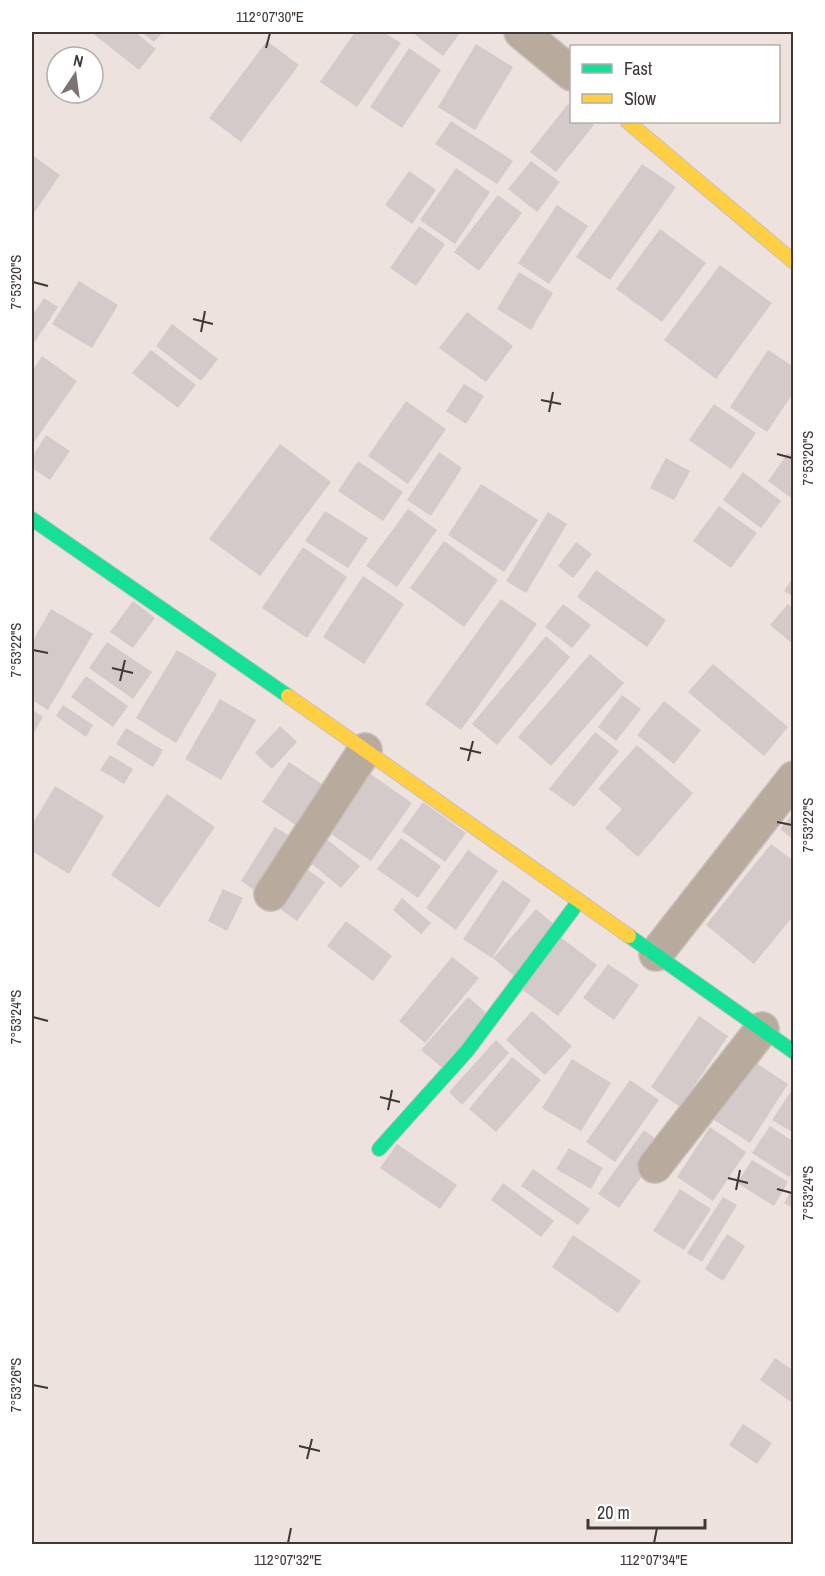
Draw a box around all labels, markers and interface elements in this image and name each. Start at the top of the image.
text: 112°07'30"E [236,6,304,27]
north arrow [45,45,105,105]
legend [570,45,780,123]
text: N [71,49,85,72]
text: Fast [624,56,652,81]
text: Slow [624,86,656,111]
text: 7°53'20"S [5,254,26,310]
text: 7°53'20"S [797,430,818,486]
text: 7°53'22"S [5,622,26,678]
text: 7°53'22"S [797,797,818,853]
text: 7°53'24"S [5,989,26,1045]
text: 7°53'24"S [797,1165,818,1221]
text: 7°53'26"S [5,1357,26,1413]
scale bar [588,1492,705,1530]
text: 20 m [597,1500,630,1525]
text: 112°07'32"E [254,1549,322,1570]
text: 112°07'34"E [620,1549,688,1570]

